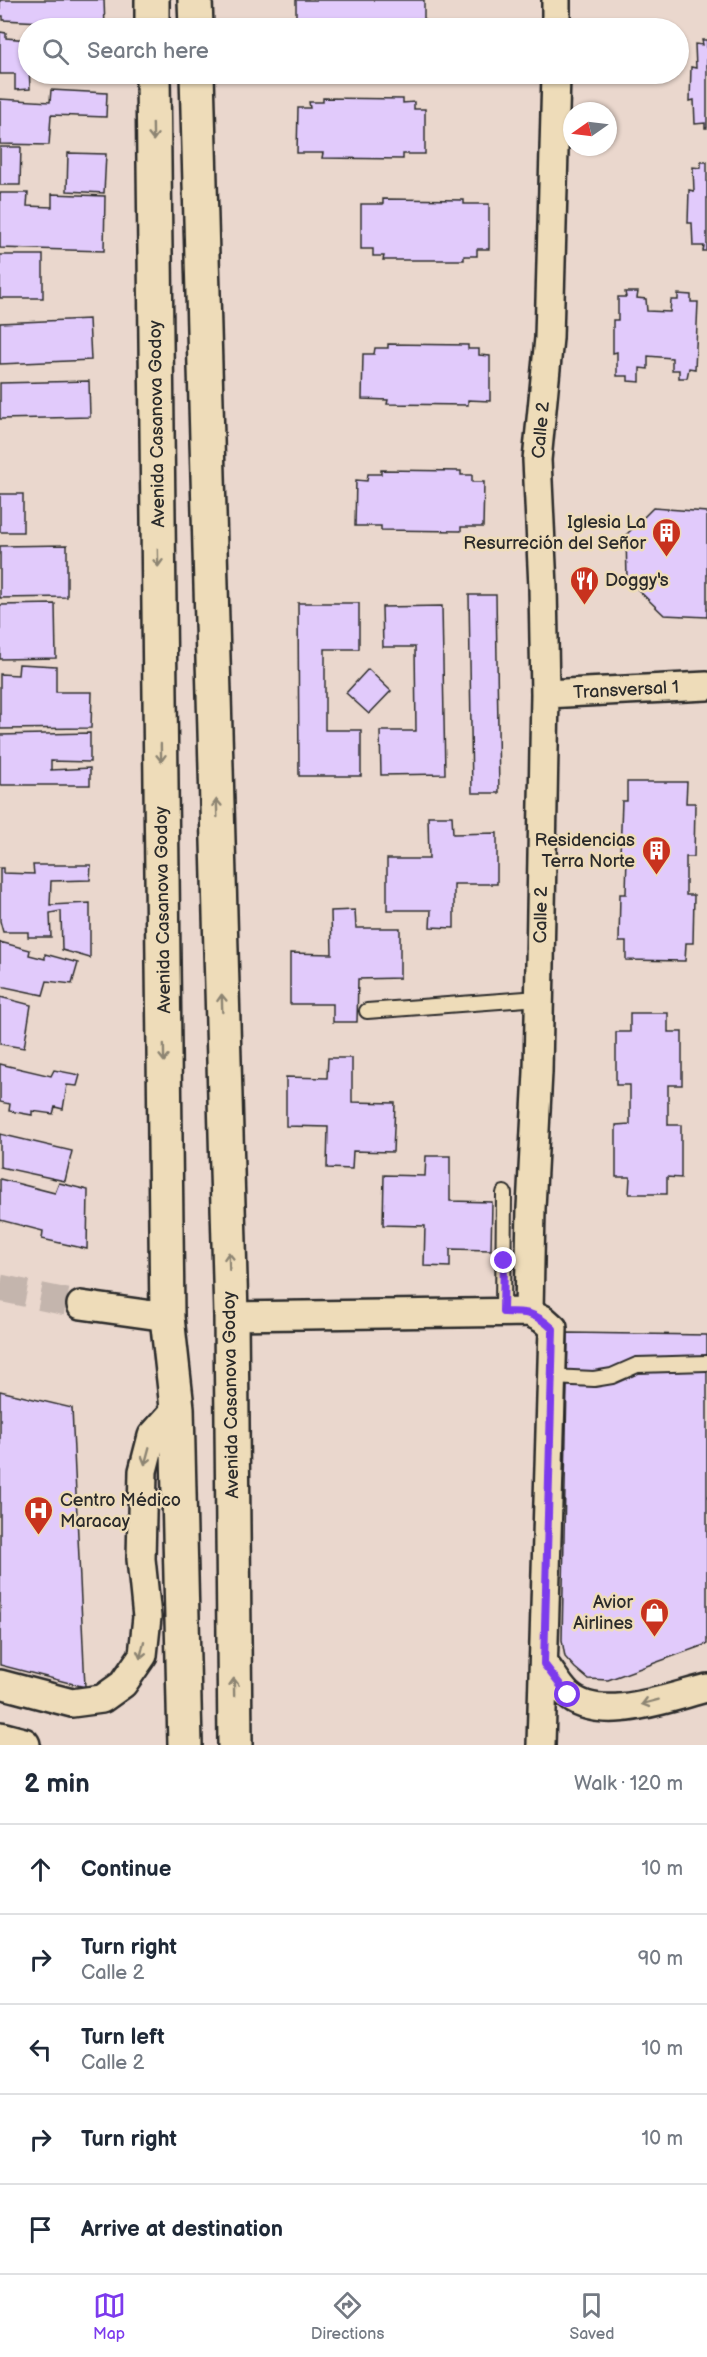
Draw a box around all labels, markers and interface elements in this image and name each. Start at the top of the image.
search box [18,18,689,84]
icon: search [39,35,72,68]
text: Search here [87,38,209,65]
north arrow [563,102,617,156]
one-way arrow [147,121,159,141]
street label: Avenida Casanova Godoy [145,319,169,528]
street label: Calle 2 [528,400,554,459]
place label: Iglesia La Resurreción del Señor [463,512,646,554]
building icon: Iglesia La Resurreción del Señor [651,516,683,558]
one-way arrow [152,547,164,567]
restaurant icon: Doggy's [568,564,600,606]
place label: Doggy's [605,570,669,591]
street label: Transversal 1 [573,677,679,703]
one-way arrow [155,742,167,762]
one-way arrow [211,798,223,818]
street label: Avenida Casanova Godoy [151,805,175,1014]
place label: Residencias Terra Norte [534,830,635,872]
building icon: Residencias Terra Norte [640,834,672,876]
street label: Calle 2 [530,886,552,944]
one-way arrow [216,993,228,1013]
one-way arrow [158,1042,170,1062]
route end [490,1247,516,1273]
one-way arrow [223,1251,235,1271]
street label: Avenida Casanova Godoy [219,1290,243,1499]
one-way arrow [140,1446,152,1465]
place label: Centro Médico Maracay [60,1490,181,1532]
hospital icon: Centro Médico Maracay [23,1494,55,1536]
place label: Avior Airlines [573,1592,633,1634]
shop icon: Avior Airlines [638,1596,670,1638]
one-way arrow [136,1640,148,1659]
one-way arrow [228,1677,240,1697]
route start [554,1681,580,1707]
one-way arrow [641,1697,660,1709]
text: 2 min [24,1769,90,1800]
text: Walk · 120 m [574,1772,683,1796]
icon: ahead [24,1853,57,1886]
text: Continue [81,1856,171,1883]
text: 10 m [642,1857,683,1881]
text: Turn right [81,1934,177,1961]
icon: right [24,1943,57,1976]
text: 90 m [638,1947,683,1971]
text: Calle 2 [81,1961,144,1985]
text: Turn left [81,2024,165,2051]
icon: left [24,2033,57,2066]
text: 10 m [642,2037,683,2061]
text: Calle 2 [81,2051,144,2075]
icon: right [24,2123,57,2156]
text: Turn right [81,2126,177,2153]
text: 10 m [642,2127,683,2151]
icon: arrive [24,2213,57,2246]
text: Arrive at destination [81,2216,283,2243]
tab: Map [93,2289,126,2344]
tab: Directions [311,2289,384,2344]
tab: Saved [569,2289,614,2344]

